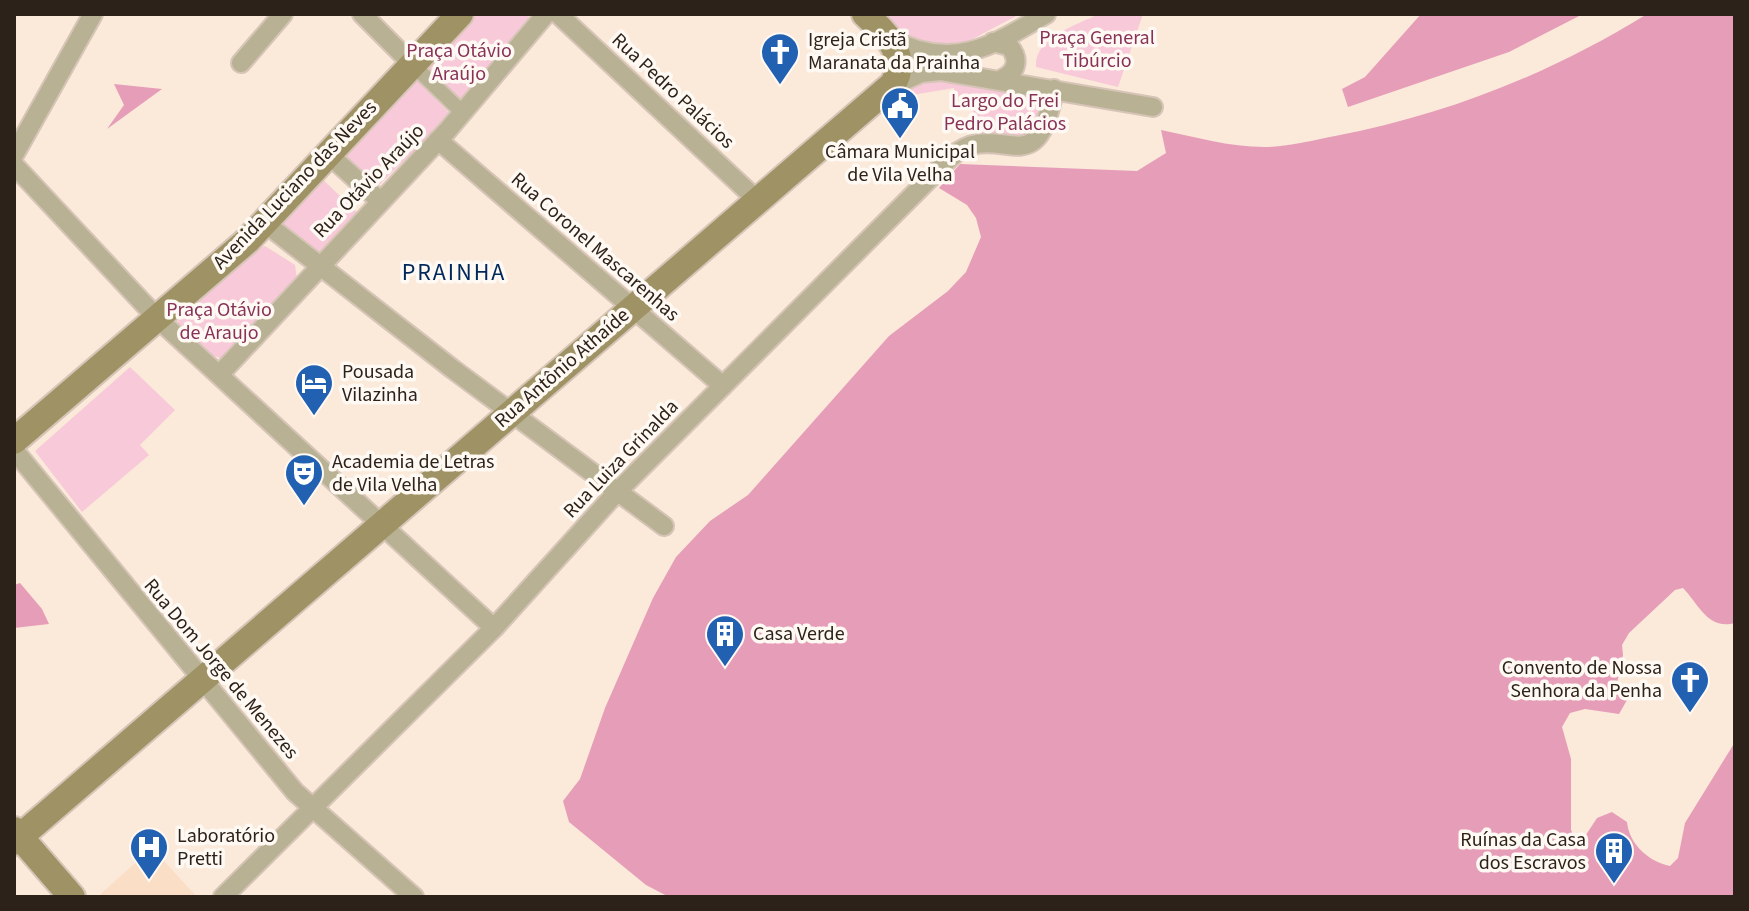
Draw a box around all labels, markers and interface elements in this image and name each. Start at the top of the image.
park label: Praça General Tibúrcio [1039,24,1155,75]
place label: Igreja Cristã Maranata da Prainha [808,26,980,77]
street label: Rua Pedro Palácios [605,27,741,155]
church icon: Igreja Cristã Maranata da Prainha [759,31,801,86]
park label: Praça Otávio Araújo [406,37,512,88]
public building icon: Câmara Municipal de Vila Velha [879,85,921,140]
park label: Largo do Frei Pedro Palácios [944,87,1066,138]
street label: Avenida Luciano das Neves [207,94,383,276]
street label: Rua Otávio Araújo [307,118,431,244]
place label: Câmara Municipal de Vila Velha [825,138,975,189]
street label: Rua Coronel Mascarenhas [505,166,685,328]
district label: PRAINHA [402,255,506,290]
park label: Praça Otávio de Araujo [166,296,272,347]
street label: Rua Antônio Athaíde [489,301,636,434]
place label: Pousada Vilazinha [342,358,418,409]
hotel icon: Pousada Vilazinha [293,362,335,417]
street label: Rua Luiza Grinalda [557,393,685,525]
place label: Academia de Letras de Vila Velha [332,448,494,499]
theatre icon: Academia de Letras de Vila Velha [283,452,325,507]
street label: Rua Dom Jorge de Menezes [137,573,305,765]
building icon: Casa Verde [704,613,746,668]
place label: Casa Verde [753,620,845,648]
place label: Convento de Nossa Senhora da Penha [1502,654,1662,705]
church icon: Convento de Nossa Senhora da Penha [1669,659,1711,714]
place label: Laboratório Pretti [177,822,275,873]
hospital icon: Laboratório Pretti [128,826,170,881]
place label: Ruínas da Casa dos Escravos [1460,826,1586,877]
building icon: Ruínas da Casa dos Escravos [1593,830,1635,885]

